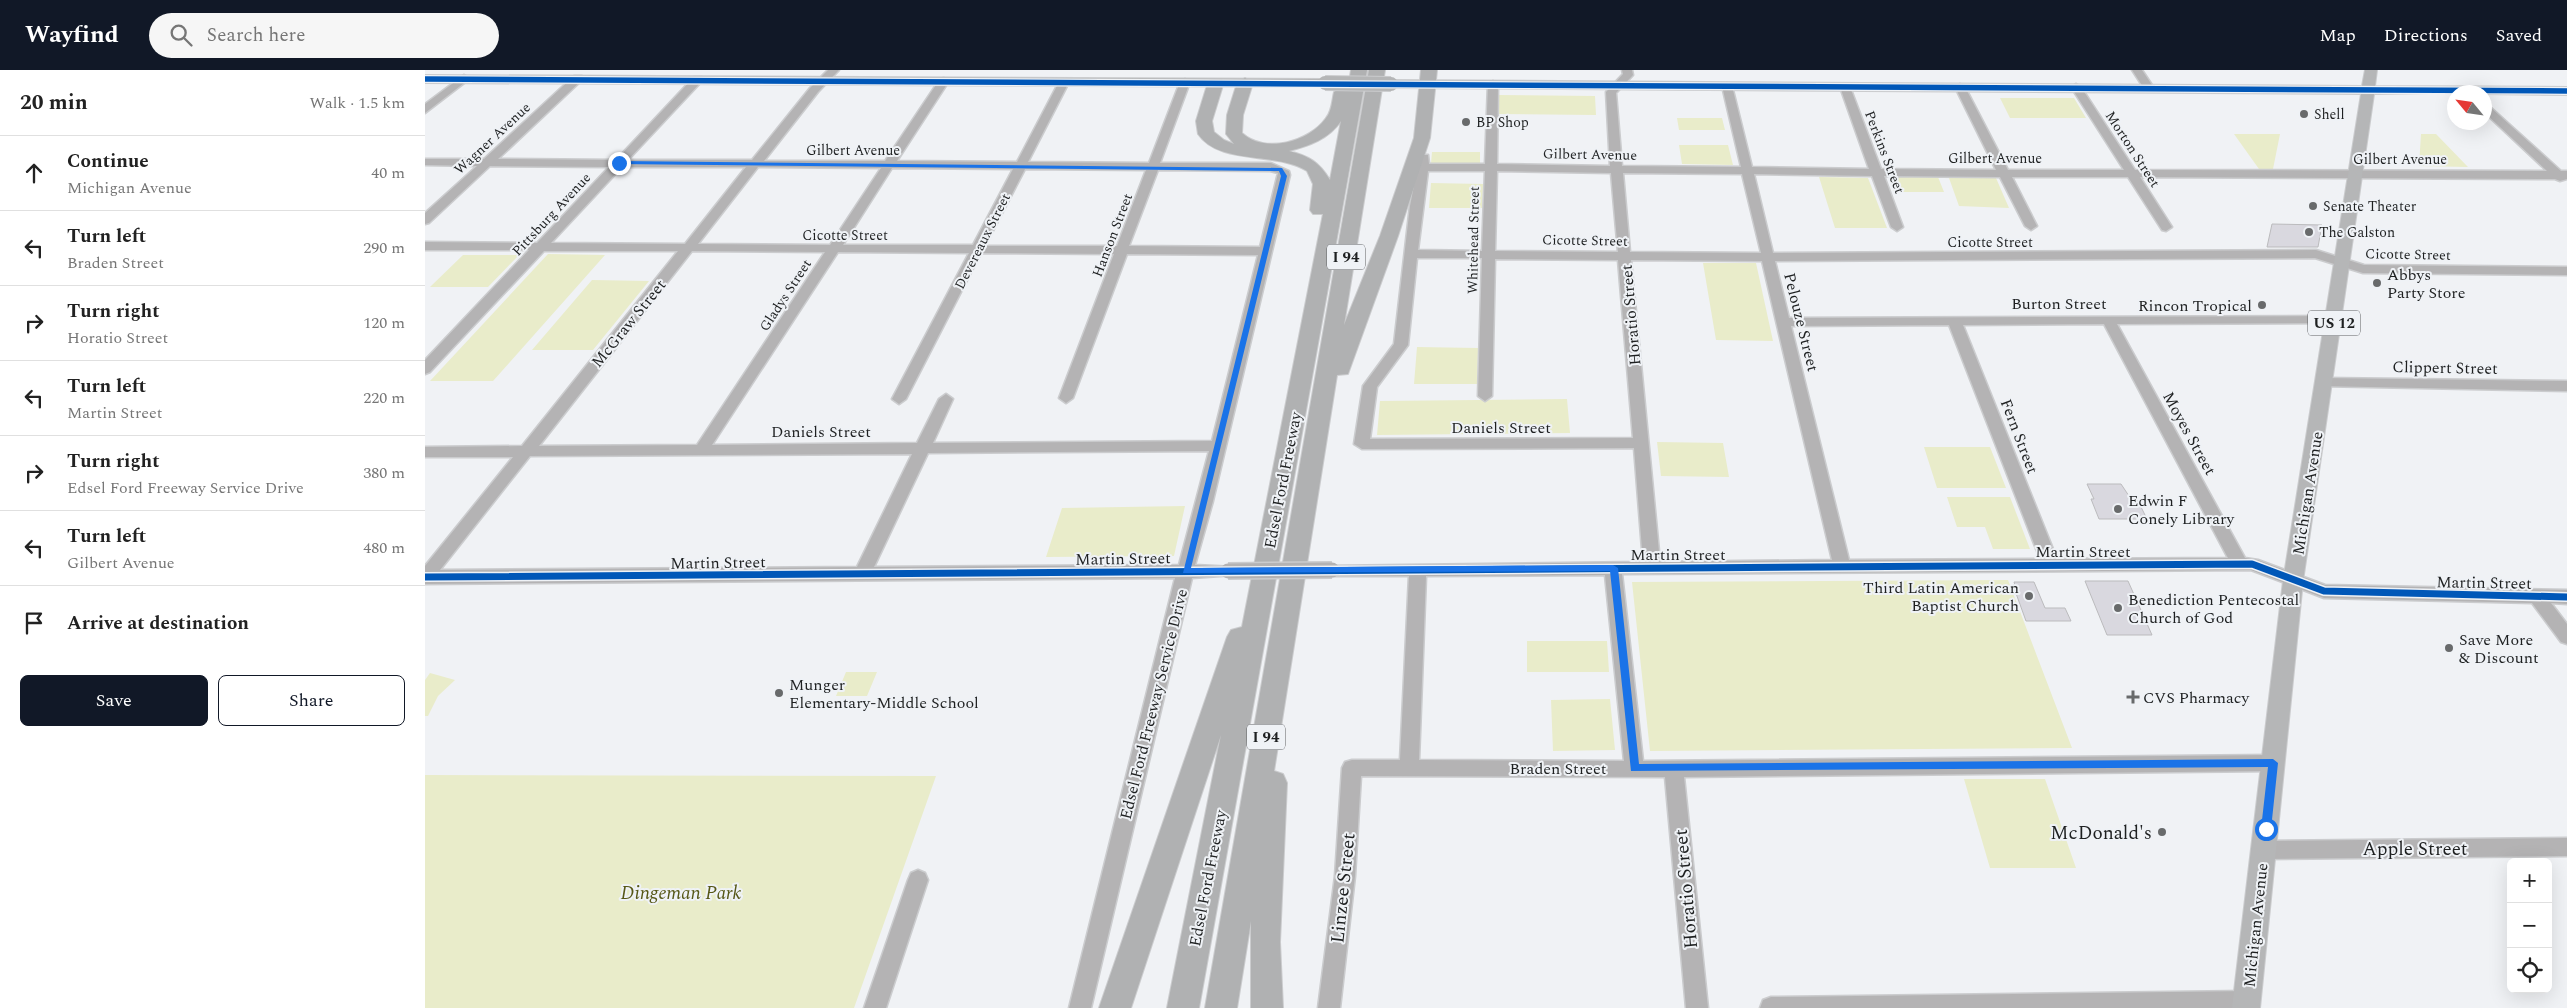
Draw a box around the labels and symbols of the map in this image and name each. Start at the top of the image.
north arrow [2447,85,2492,130]
street label: Wagner Avenue [449,97,535,179]
place label: Shell [2314,104,2345,125]
street label: Morton Street [2100,107,2165,192]
street label: Perkins Street [1859,108,1910,197]
marker: Shell [2298,108,2310,120]
place label: BP Shop [1476,112,1529,133]
marker: BP Shop [1460,116,1472,128]
street label: Gilbert Avenue [806,140,900,161]
street label: Gilbert Avenue [1543,143,1637,166]
street label: Gilbert Avenue [1948,148,2042,169]
street label: Gilbert Avenue [2353,149,2447,170]
route end [608,152,631,175]
street label: Pittsburg Avenue [507,168,596,261]
street label: Whitehead Street [1462,186,1485,294]
street label: Devereaux Street [949,189,1016,293]
street label: Hanson Street [1087,190,1138,280]
place label: Senate Theater [2323,196,2417,217]
marker: Senate Theater [2307,200,2319,212]
place label: The Galston [2319,222,2395,243]
street label: Cicotte Street [802,225,888,246]
marker: The Galston [2303,226,2315,238]
street label: Cicotte Street [1542,229,1628,252]
street label: Cicotte Street [1947,232,2033,253]
street label: Cicotte Street [2365,243,2451,266]
road number: I 94 [1327,244,1365,270]
street label: Gladys Street [754,255,817,336]
street label: Horatio Street [1615,263,1647,366]
place label: Abbys Party Store [2387,263,2465,305]
street label: Pelouze Street [1777,270,1825,375]
street label: McGraw Street [586,274,672,373]
marker: Abbys Party Store [2371,277,2383,289]
street label: Burton Street [2011,292,2107,316]
place label: Rincon Tropical [2138,294,2252,318]
marker: Rincon Tropical [2256,299,2268,311]
road number: US 12 [2308,310,2360,336]
street label: Clippert Street [2392,355,2498,381]
street label: Moyes Street [2156,387,2222,480]
street label: Fern Street [1994,395,2044,478]
street label: Edsel Ford Freeway [1258,409,1308,551]
street label: Daniels Street [1451,416,1551,440]
street label: Daniels Street [771,420,871,444]
street label: Michigan Avenue [2286,430,2330,557]
place label: Edwin F Conely Library [2128,489,2235,531]
marker: Edwin F Conely Library [2112,503,2124,515]
street label: Martin Street [2035,540,2131,564]
street label: Martin Street [1630,543,1726,567]
street label: Martin Street [1075,546,1171,572]
street label: Martin Street [670,550,766,576]
street label: Martin Street [2436,570,2532,596]
place label: Third Latin American Baptist Church [1863,576,2019,618]
street label: Edsel Ford Freeway Service Drive [1114,586,1194,822]
place label: Benediction Pentecostal Church of God [2128,588,2299,630]
marker: Third Latin American Baptist Church [2023,590,2035,602]
marker: Benediction Pentecostal Church of God [2112,602,2124,614]
place label: Save More & Discount [2459,628,2539,670]
marker: Save More & Discount [2443,642,2455,654]
place label: Munger Elementary-Middle School [789,673,979,715]
place label: CVS Pharmacy [2143,686,2250,710]
marker: Munger Elementary-Middle School [773,687,785,699]
marker: CVS Pharmacy [2127,691,2139,703]
road number: I 94 [1247,724,1285,750]
street label: Braden Street [1510,757,1607,781]
street label: Edsel Ford Freeway [1183,807,1233,949]
route start [2255,818,2278,841]
place label: McDonald's [2050,819,2152,848]
marker: McDonald's [2156,826,2168,838]
street label: Horatio Street [1667,827,1706,950]
street label: Linzee Street [1323,831,1364,945]
street label: Apple Street [2362,835,2468,864]
street label: Michigan Avenue [2238,862,2274,988]
park label: Dingeman Park [621,879,742,908]

